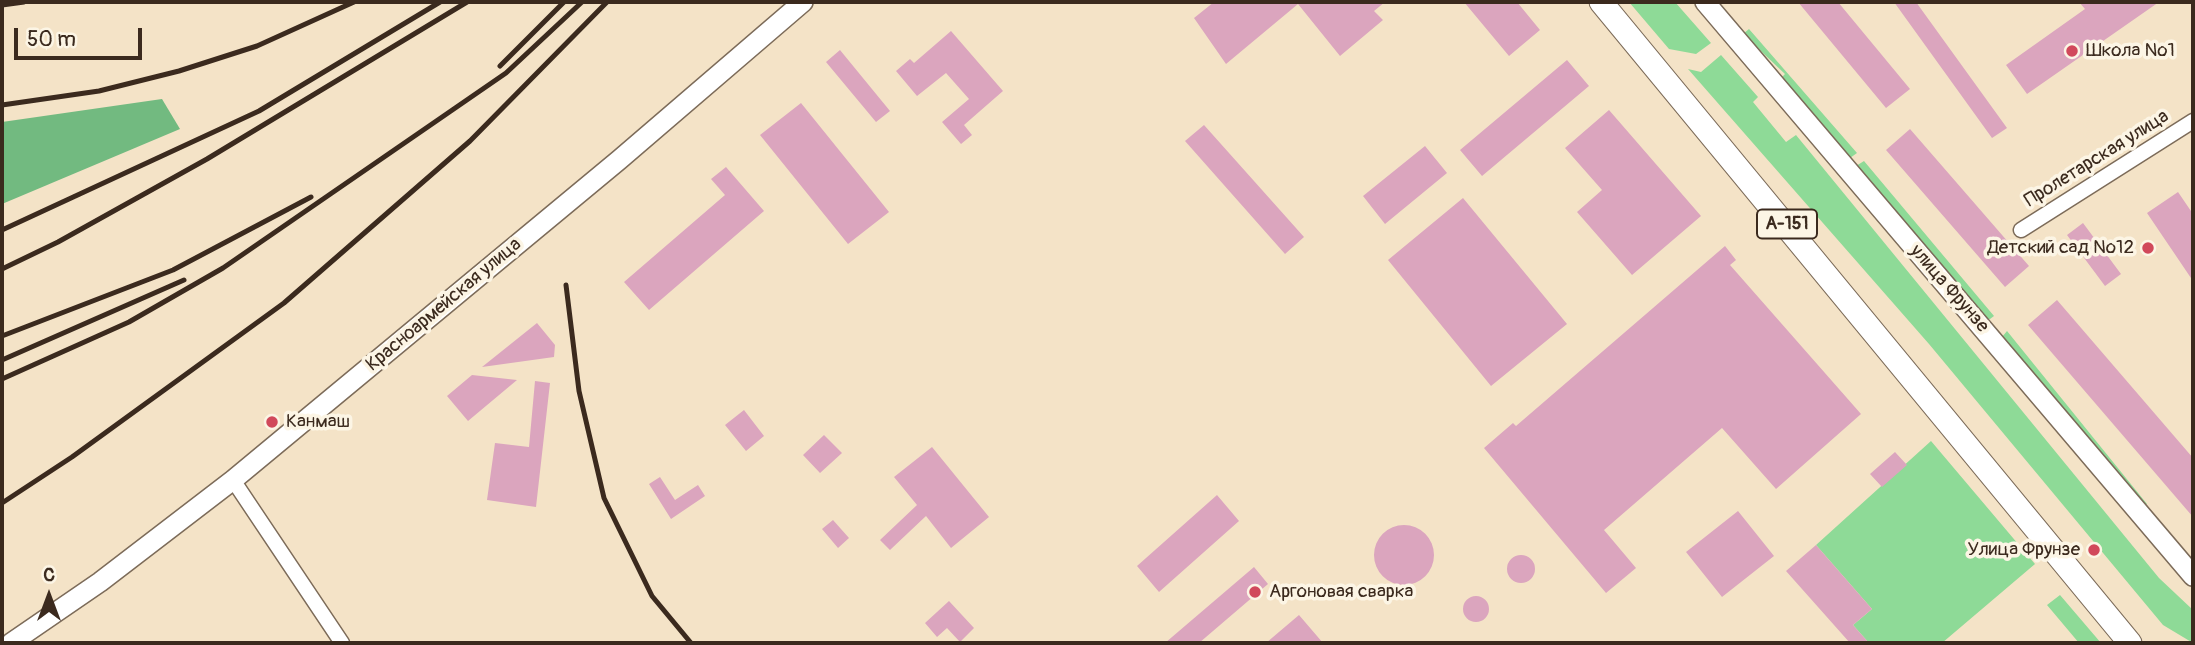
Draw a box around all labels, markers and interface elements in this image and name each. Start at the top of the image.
scale bar [18,14,145,58]
text: 50 m [27,26,76,53]
place label: Школа №1 [2086,40,2175,62]
marker: Школа №1 [2064,43,2080,59]
street label: Пролетарская улица [2021,105,2173,213]
road number: А-151 [1757,210,1817,238]
street label: Красноармейская улица [362,233,526,377]
place label: Детский сад №12 [1987,237,2134,259]
street label: улица Фрунзе [1905,240,1993,338]
marker: Детский сад №12 [2140,240,2156,256]
place label: Канмаш [286,411,350,433]
marker: Канмаш [264,414,280,430]
place label: Улица Фрунзе [1967,539,2080,561]
marker: Улица Фрунзе [2086,542,2102,558]
north arrow [14,561,84,631]
text: С [43,563,55,587]
place label: Аргоновая сварка [1269,581,1413,603]
marker: Аргоновая сварка [1247,584,1263,600]

